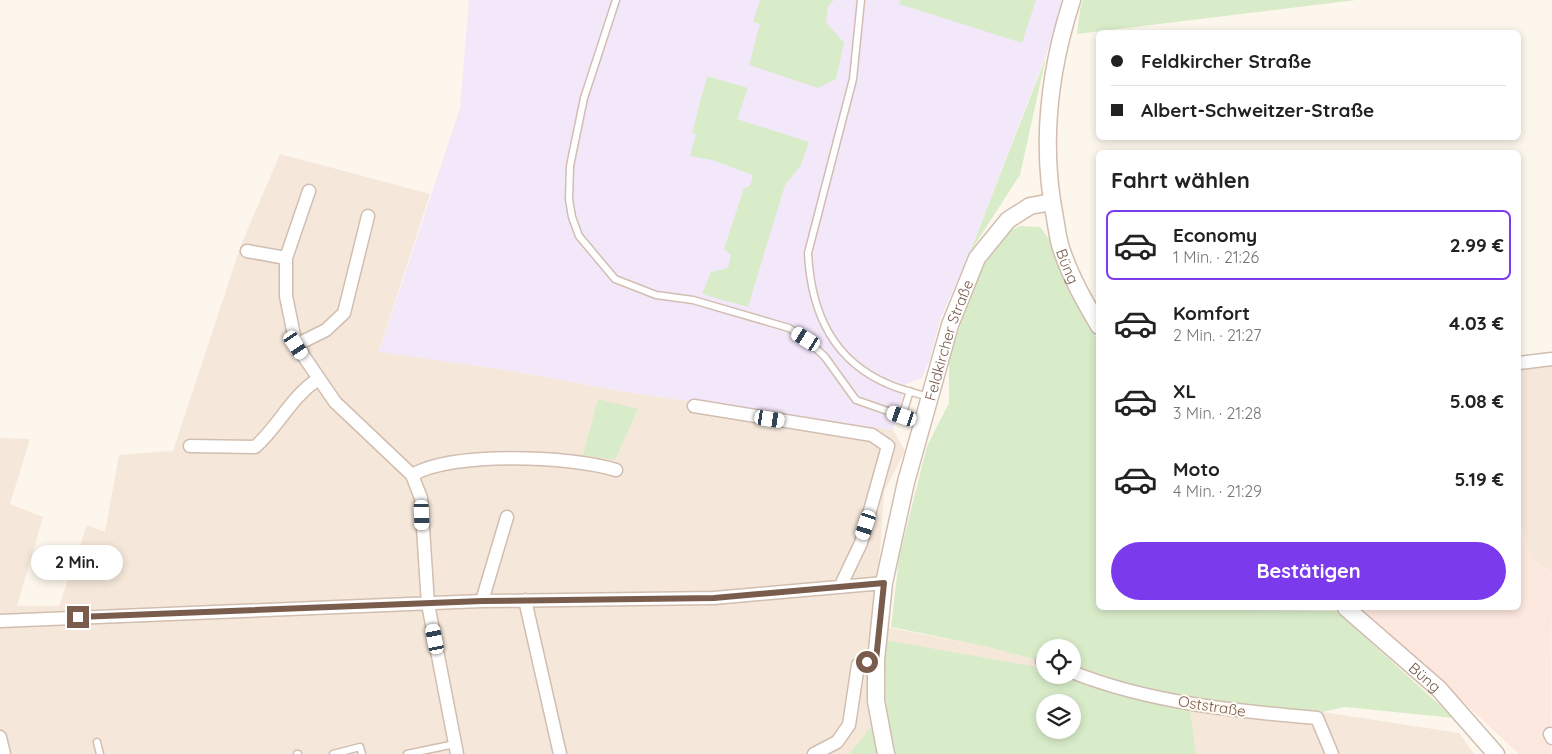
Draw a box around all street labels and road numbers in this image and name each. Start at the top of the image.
street label: Büng [1052,246,1084,287]
street label: Feldkircher Straße [920,277,977,403]
street label: Büng [1405,658,1445,696]
street label: Oststraße [1177,691,1247,721]

